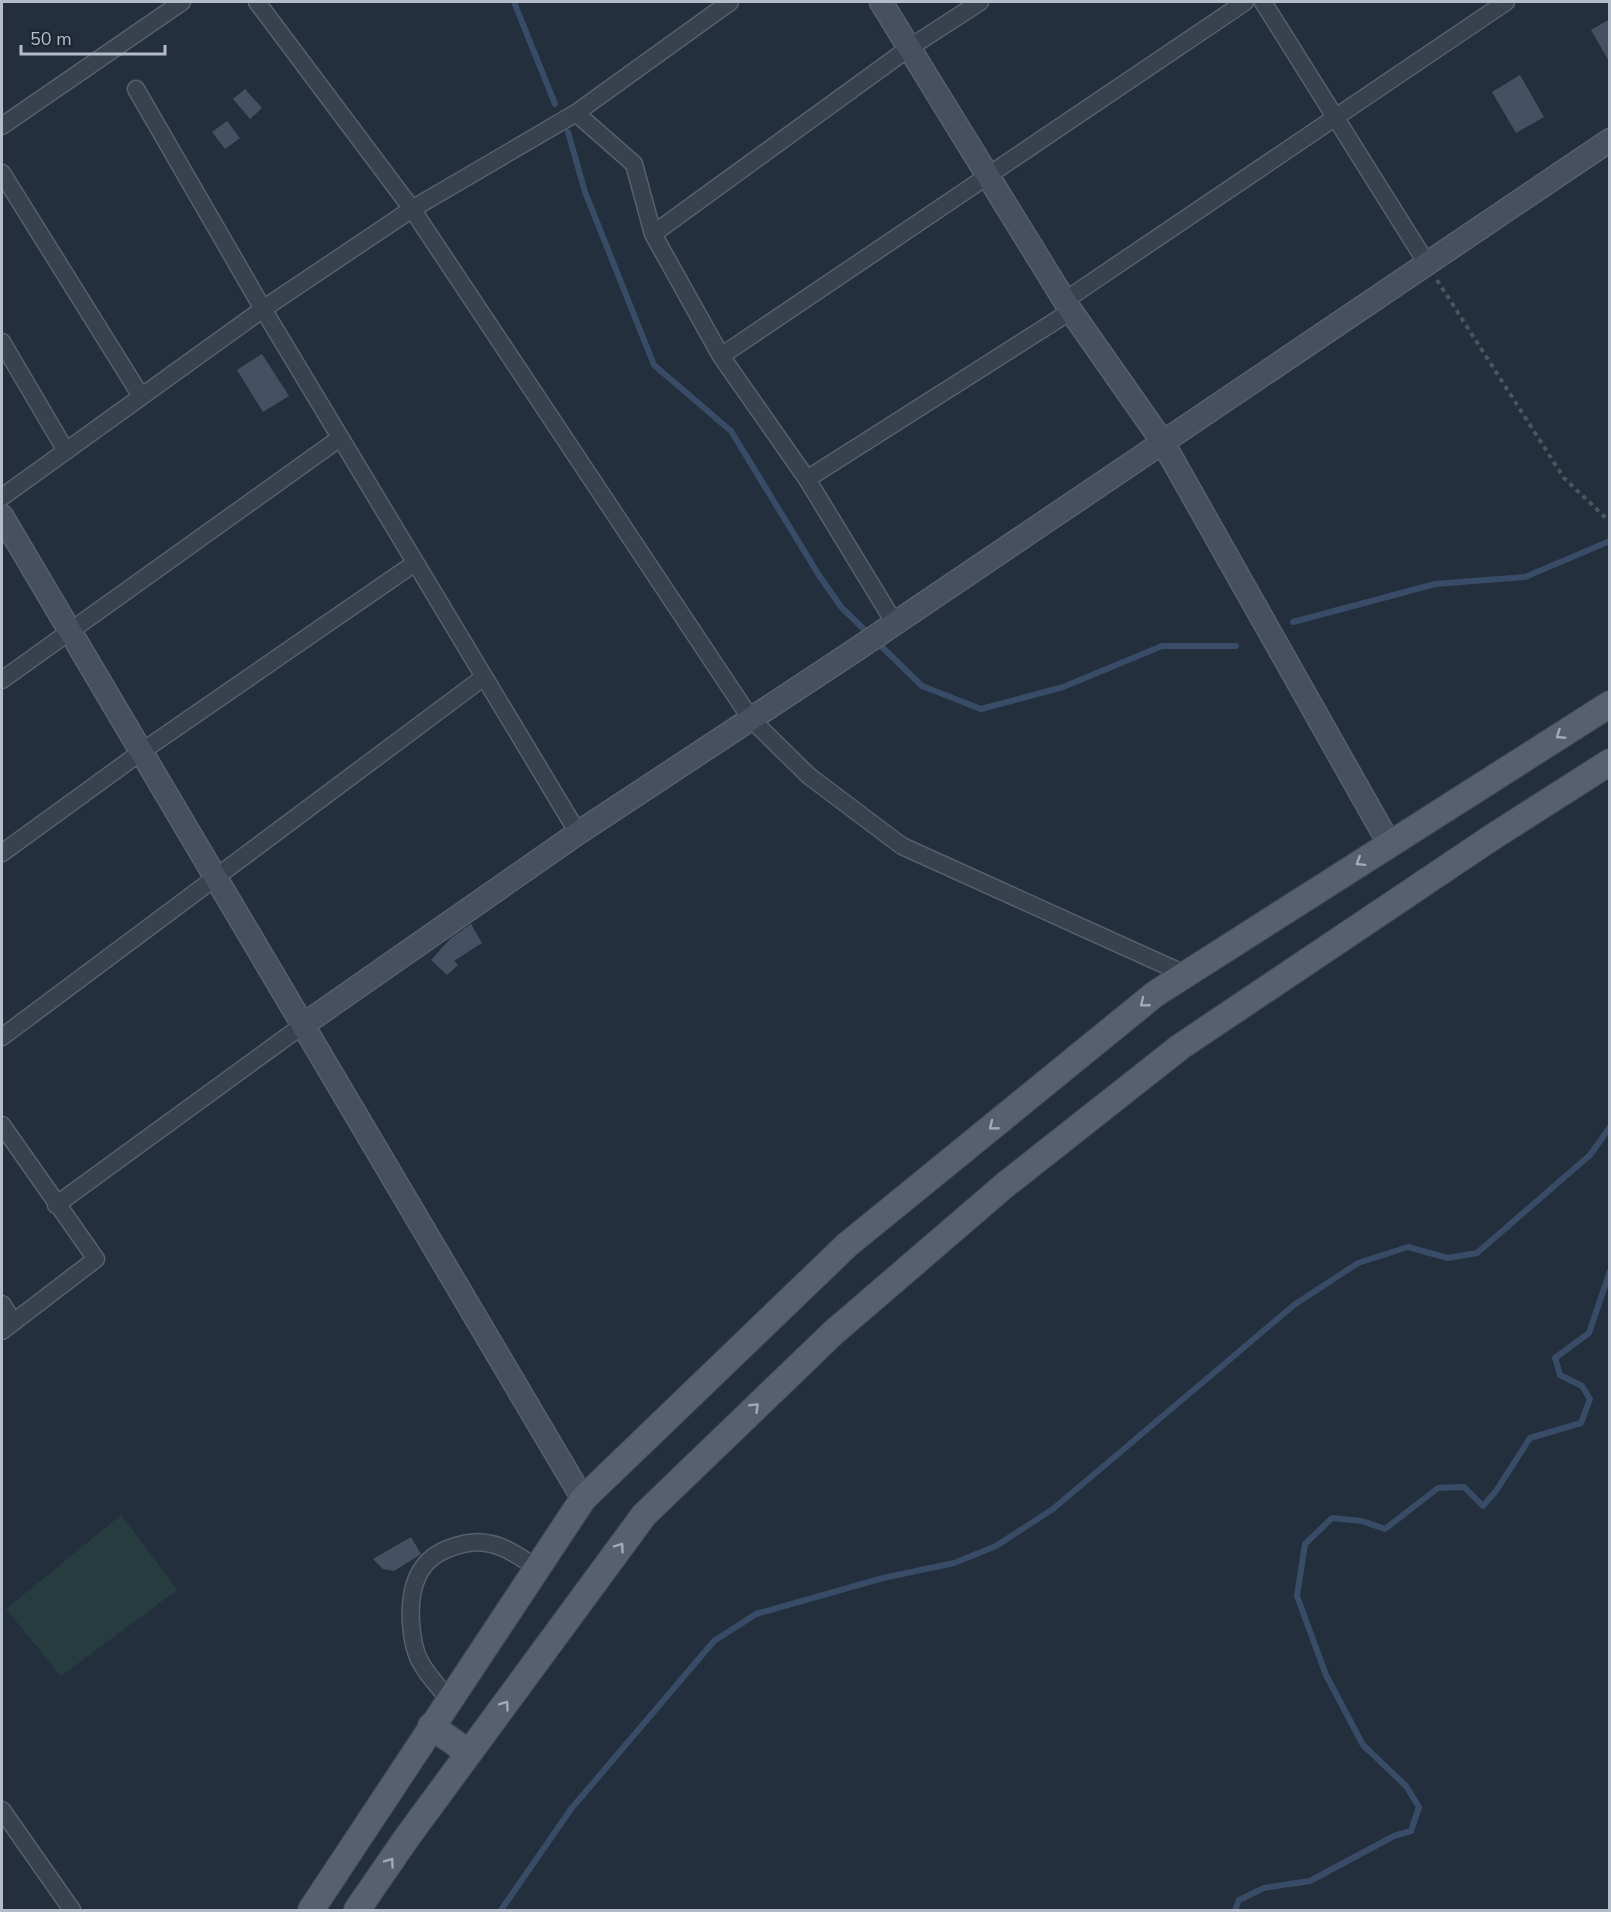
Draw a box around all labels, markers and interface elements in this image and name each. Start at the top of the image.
scale bar [21,18,165,56]
text: 50 m [30,27,72,51]
one-way arrow [1556,728,1567,739]
one-way arrow [1356,855,1366,867]
one-way arrow [1140,996,1151,1007]
one-way arrow [989,1119,1000,1130]
one-way arrow [748,1404,759,1415]
one-way arrow [613,1543,624,1554]
one-way arrow [498,1700,509,1711]
one-way arrow [383,1858,394,1869]

